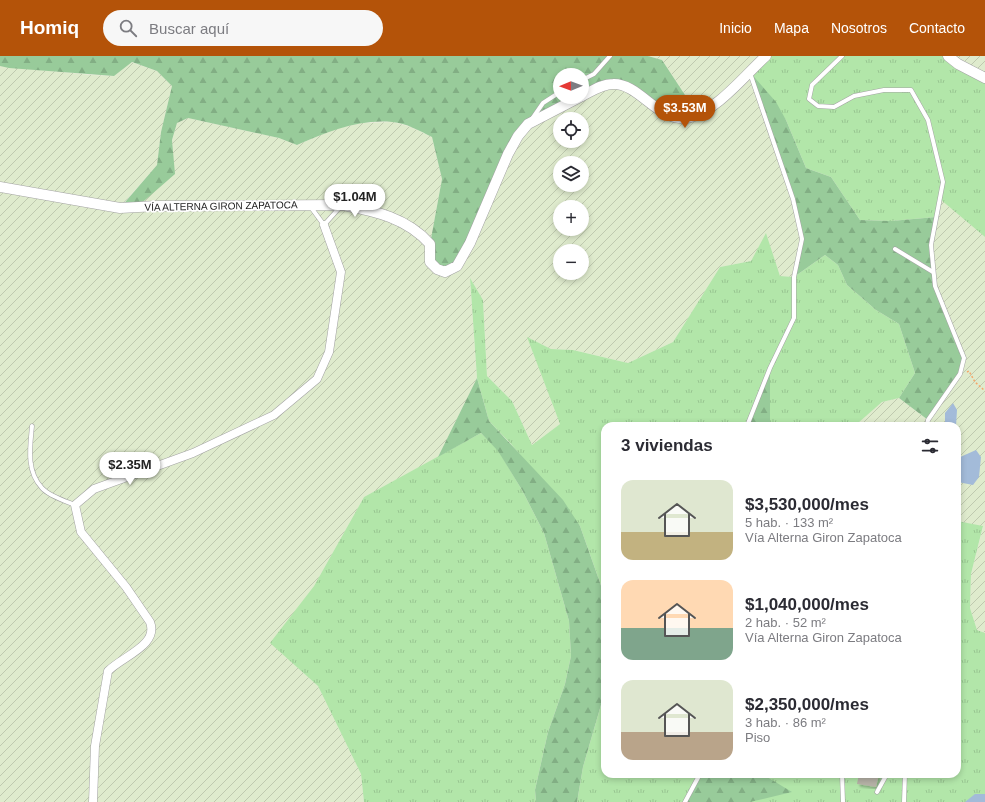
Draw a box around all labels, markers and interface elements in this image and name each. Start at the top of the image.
search box [103,10,383,46]
text: Homiq [20,17,79,38]
icon: search [117,17,139,39]
text: Buscar aquí [149,20,229,37]
text: Inicio [719,20,752,36]
text: Mapa [774,20,809,36]
text: Nosotros [831,20,887,36]
text: Contacto [909,20,965,36]
north arrow [553,68,589,104]
map controls [553,68,589,280]
pin: $3.53M [652,95,718,129]
text: $3.53M [663,100,707,115]
button: locate [553,112,589,148]
button: layers [553,156,589,192]
pin: $1.04M [322,184,388,218]
text: $1.04M [333,189,377,204]
street label: VÍA ALTERNA GIRON ZAPATOCA [144,198,298,213]
button: + [553,200,589,236]
button: − [553,244,589,280]
icon: filters [919,435,941,457]
text: 3 viviendas [621,436,713,455]
pin: $2.35M [97,452,163,486]
text: $2.35M [108,457,152,472]
text: $3,530,000/mes [745,495,869,514]
icon: home [653,496,701,544]
text: 5 hab. · 133 m² [745,515,833,530]
text: Vía Alterna Giron Zapatoca [745,530,902,545]
text: $1,040,000/mes [745,595,869,614]
icon: home [653,596,701,644]
text: 2 hab. · 52 m² [745,615,826,630]
text: Vía Alterna Giron Zapatoca [745,630,902,645]
text: $2,350,000/mes [745,695,869,714]
icon: home [653,696,701,744]
text: 3 hab. · 86 m² [745,715,826,730]
text: Piso [745,730,770,745]

